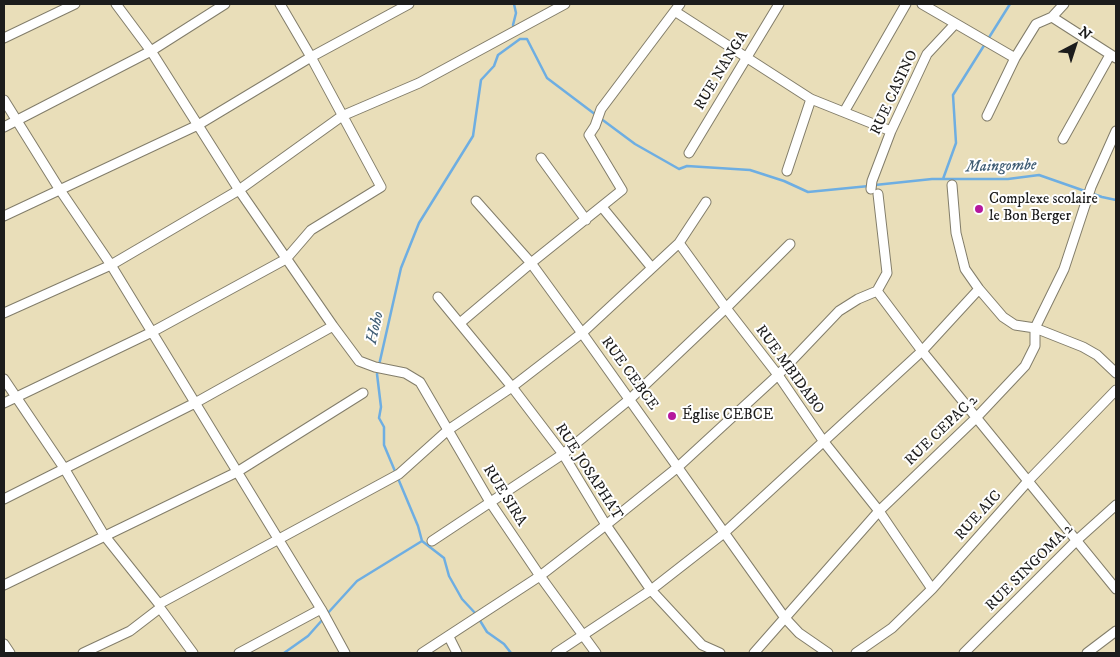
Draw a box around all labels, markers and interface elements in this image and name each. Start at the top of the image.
north arrow [1050,20,1100,70]
text: N [1074,23,1095,44]
street label: RUE NANGA [691,28,753,114]
street label: RUE CASINO [868,48,922,138]
water label: Maingombe [965,156,1037,178]
place label: Complexe scolaire le Bon Berger [989,191,1098,226]
marker: Complexe scolaire le Bon Berger [973,203,985,215]
water label: Hoho [363,310,389,346]
street label: RUE MBIDABO [751,322,827,418]
street label: RUE CEBCE [596,334,662,414]
street label: RUE CEPAC 2 [902,392,982,470]
place label: Église CEBCE [682,407,773,425]
marker: Église CEBCE [666,410,678,422]
street label: RUE JOSAPHAT [550,421,626,523]
street label: RUE SIRA [478,462,530,530]
street label: RUE AIC [952,487,1006,545]
street label: RUE SINGOMA 2 [983,521,1077,615]

